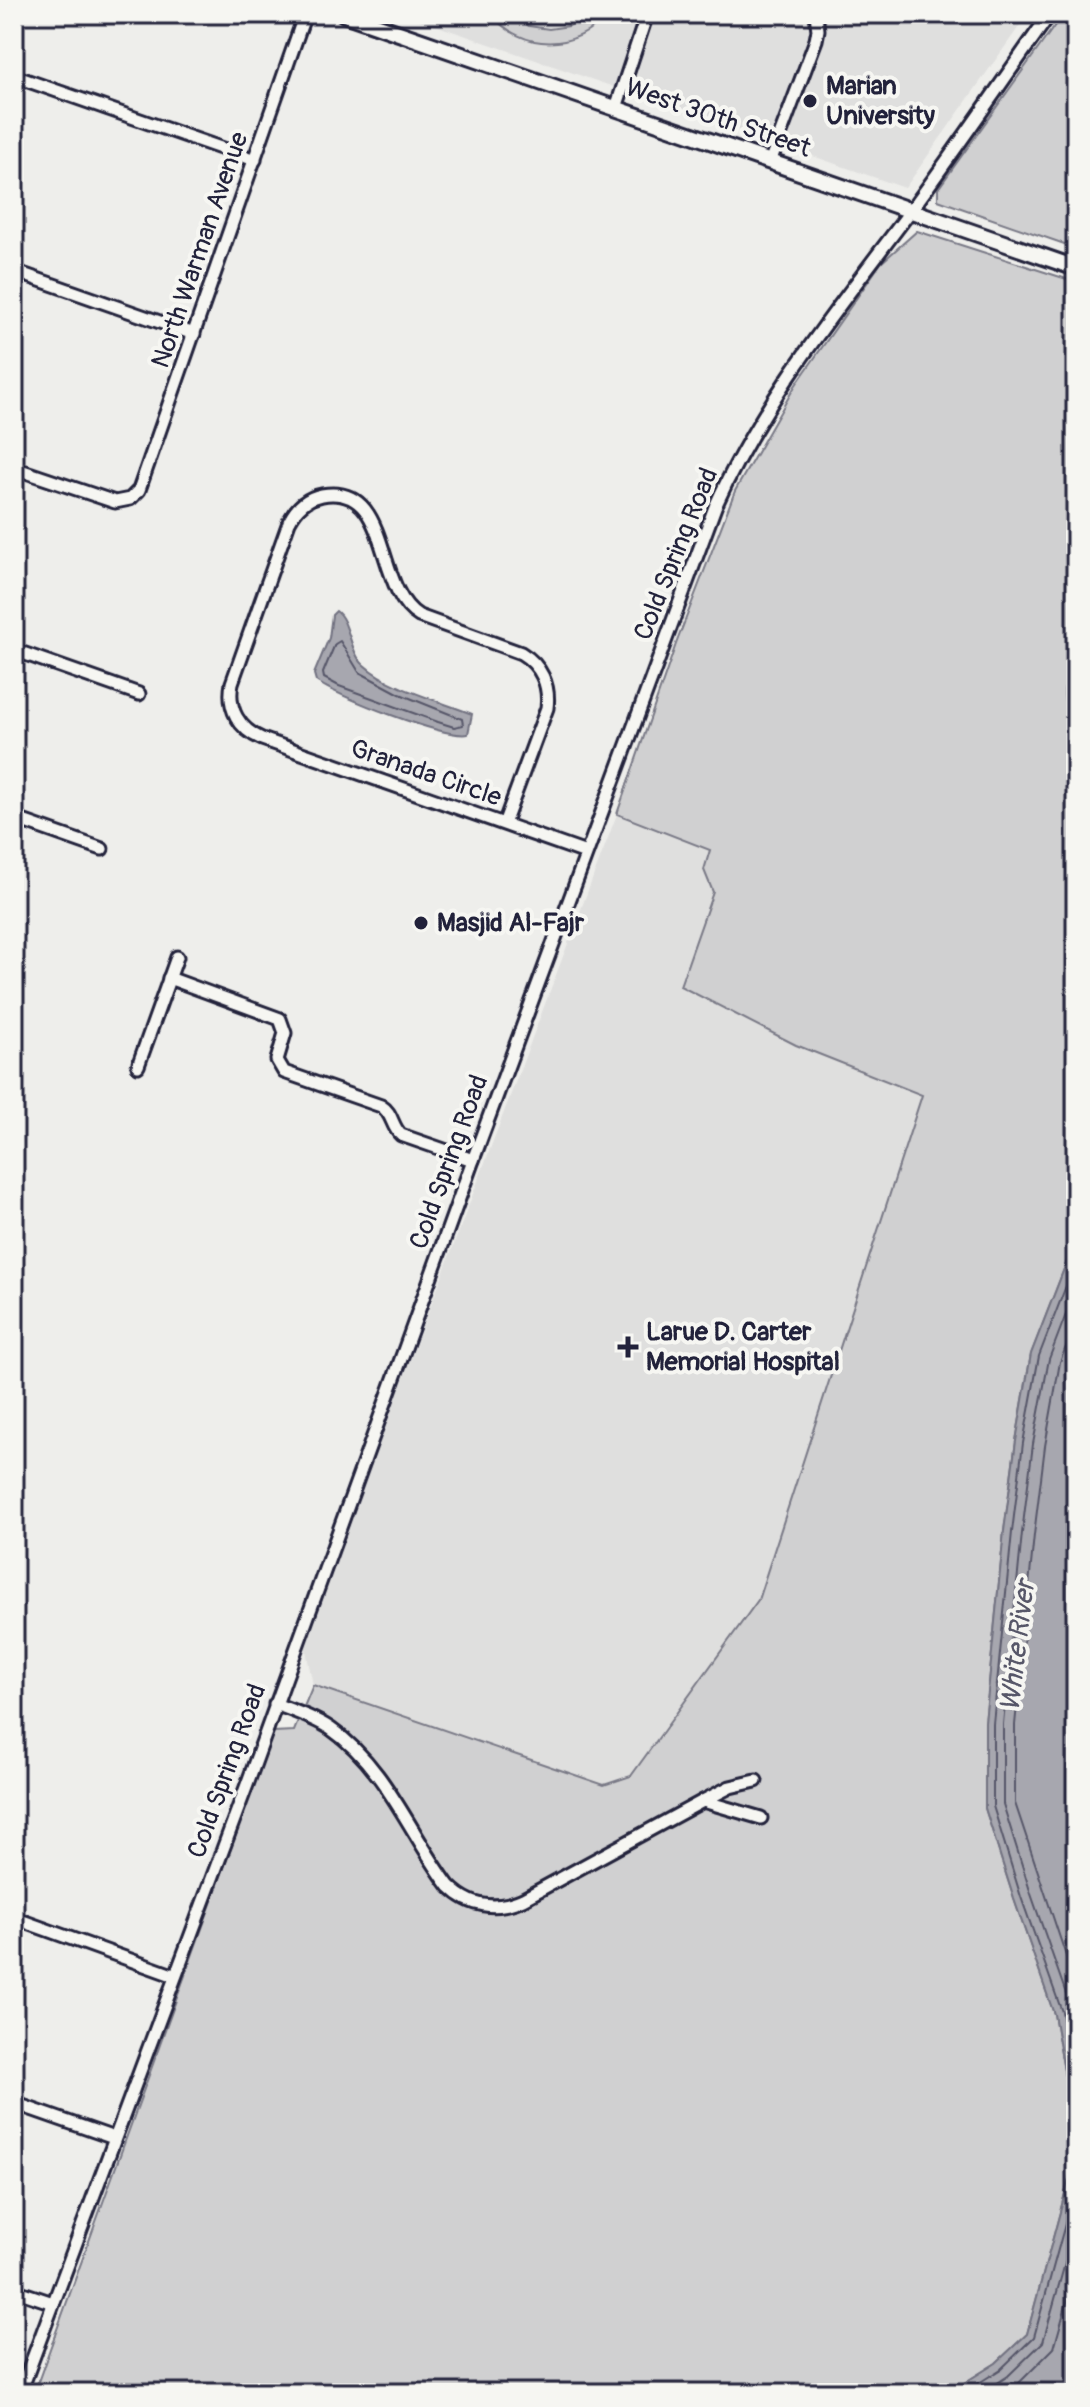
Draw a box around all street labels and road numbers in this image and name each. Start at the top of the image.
street label: West 30th Street [621,71,815,165]
street label: North Warman Avenue [145,128,255,372]
street label: Cold Spring Road [627,463,725,645]
street label: Granada Circle [346,732,506,814]
street label: Cold Spring Road [403,1071,495,1253]
street label: Cold Spring Road [181,1680,273,1862]

